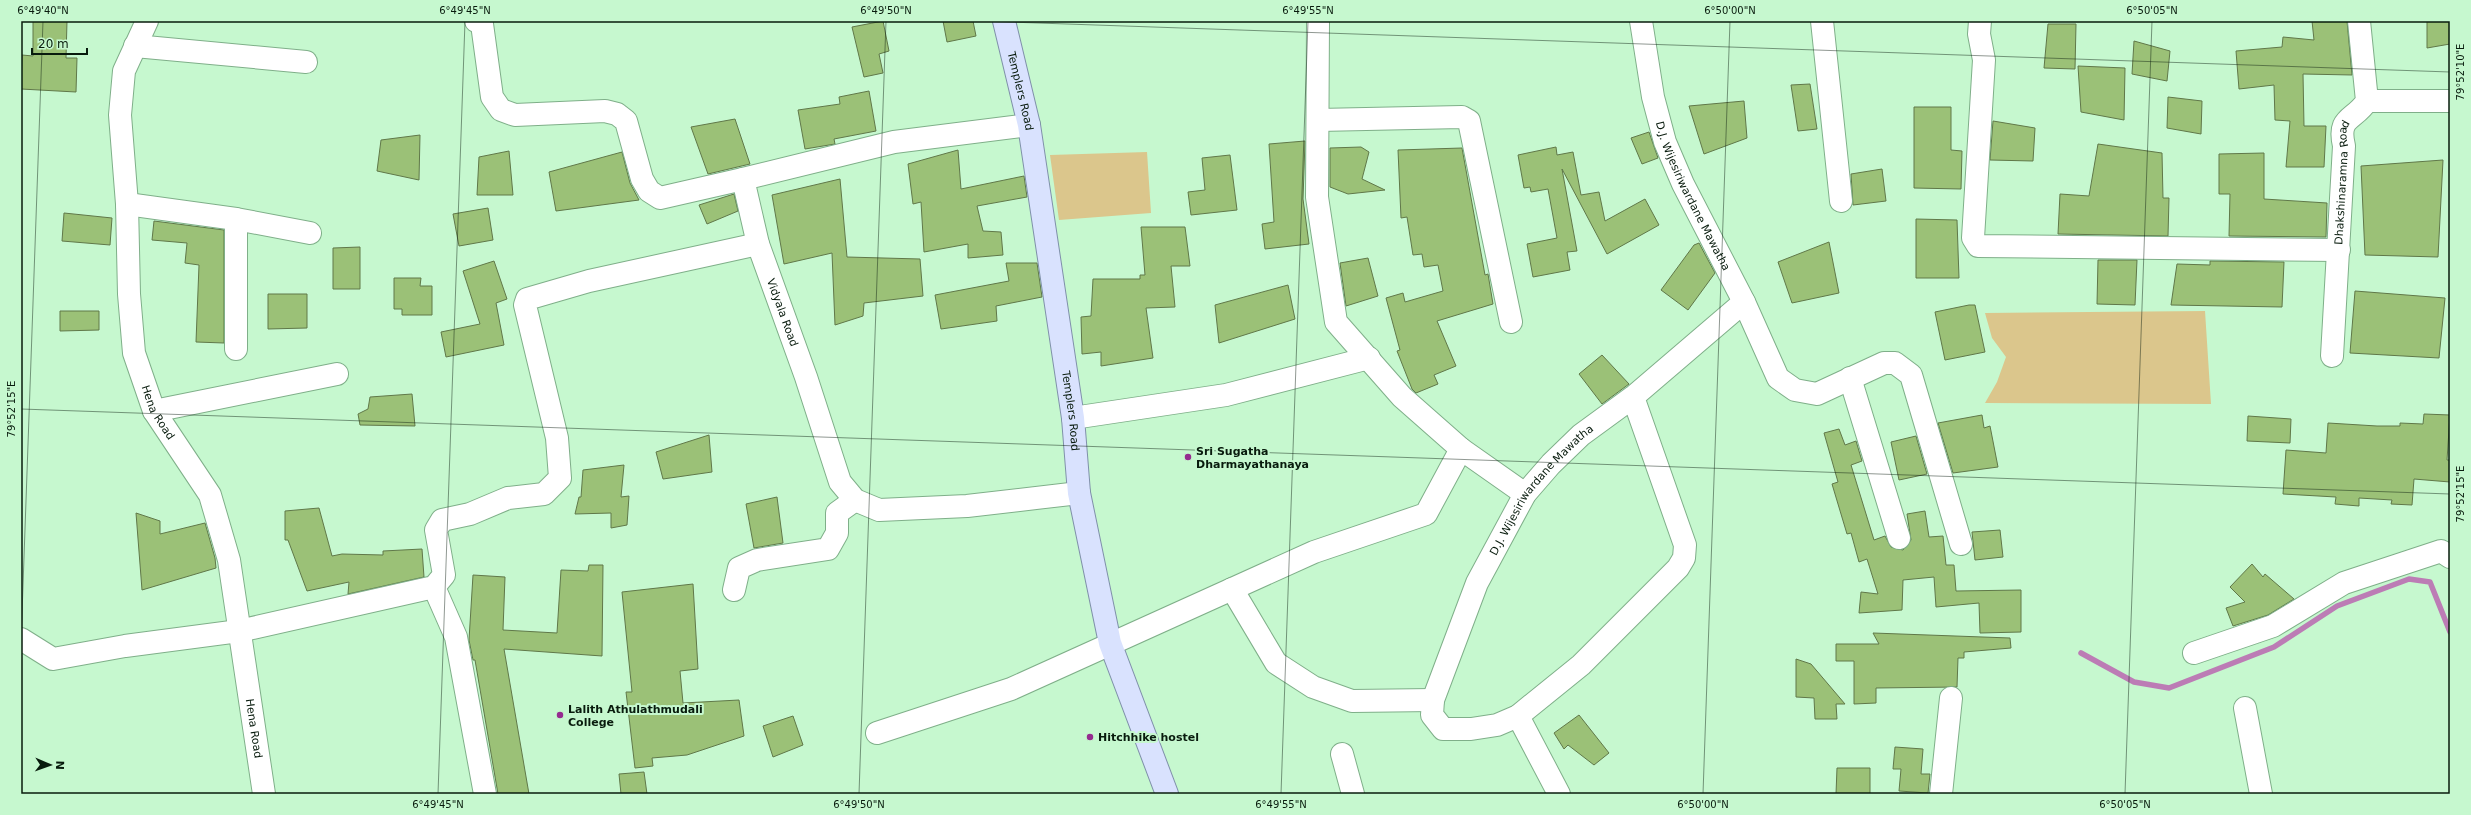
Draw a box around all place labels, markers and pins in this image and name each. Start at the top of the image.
place label: Sri Sugatha Dharmayathanaya [1196,445,1309,471]
marker: Sri Sugatha Dharmayathanaya [1183,452,1193,462]
place label: Lalith Athulathmudali College [568,703,703,729]
marker: Lalith Athulathmudali College [555,710,565,720]
place label: Hitchhike hostel [1098,731,1199,744]
marker: Hitchhike hostel [1085,732,1095,742]

